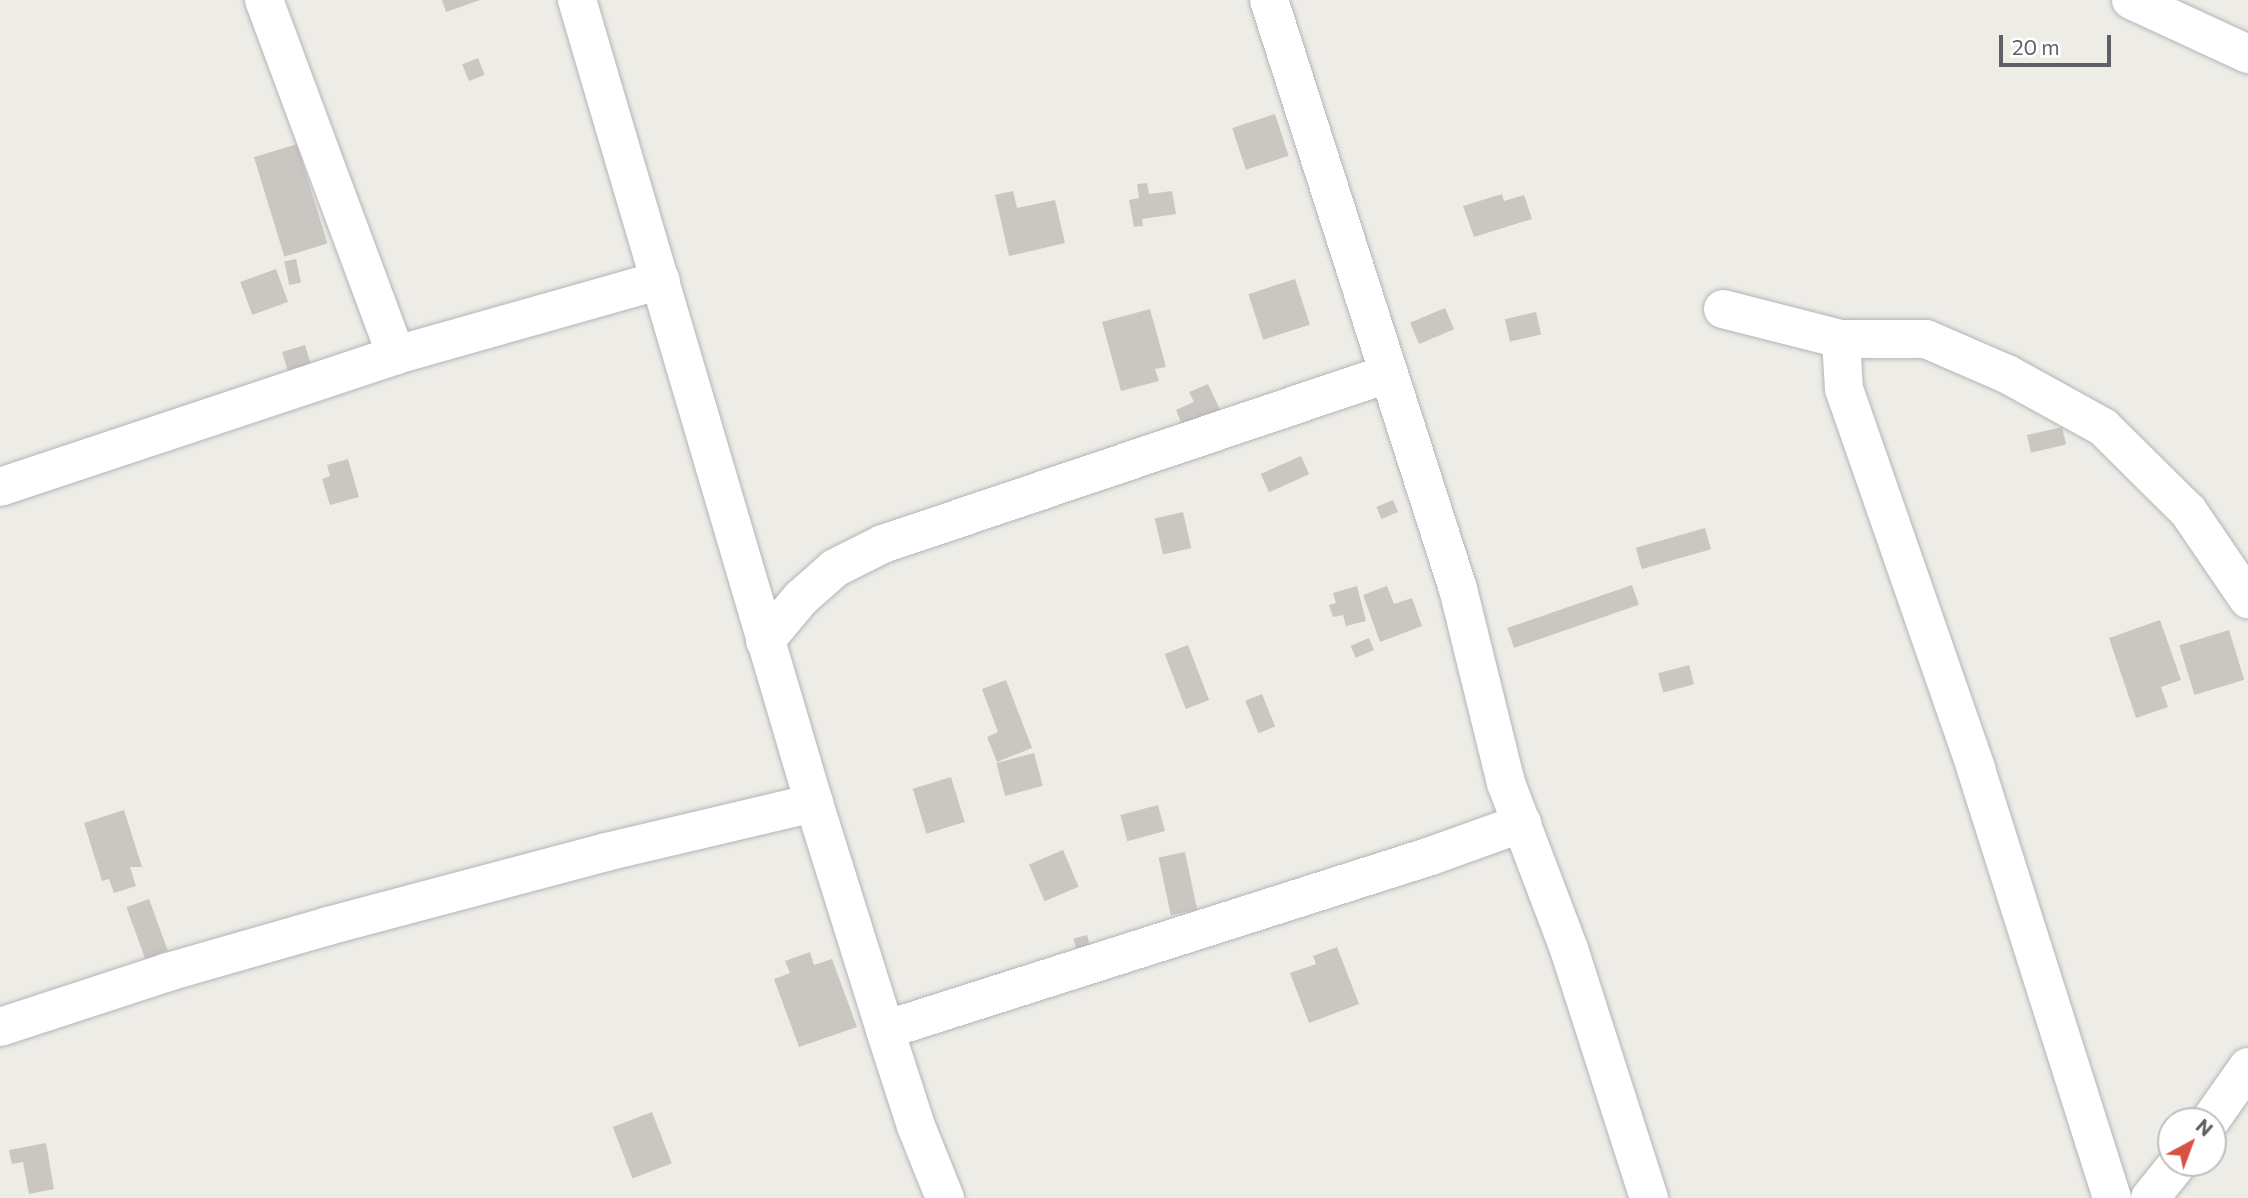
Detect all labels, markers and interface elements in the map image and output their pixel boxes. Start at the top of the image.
scale bar [2003,21,2115,65]
text: 20 m [2012,34,2060,59]
north arrow [2157,1107,2227,1177]
text: N [2192,1114,2218,1141]

